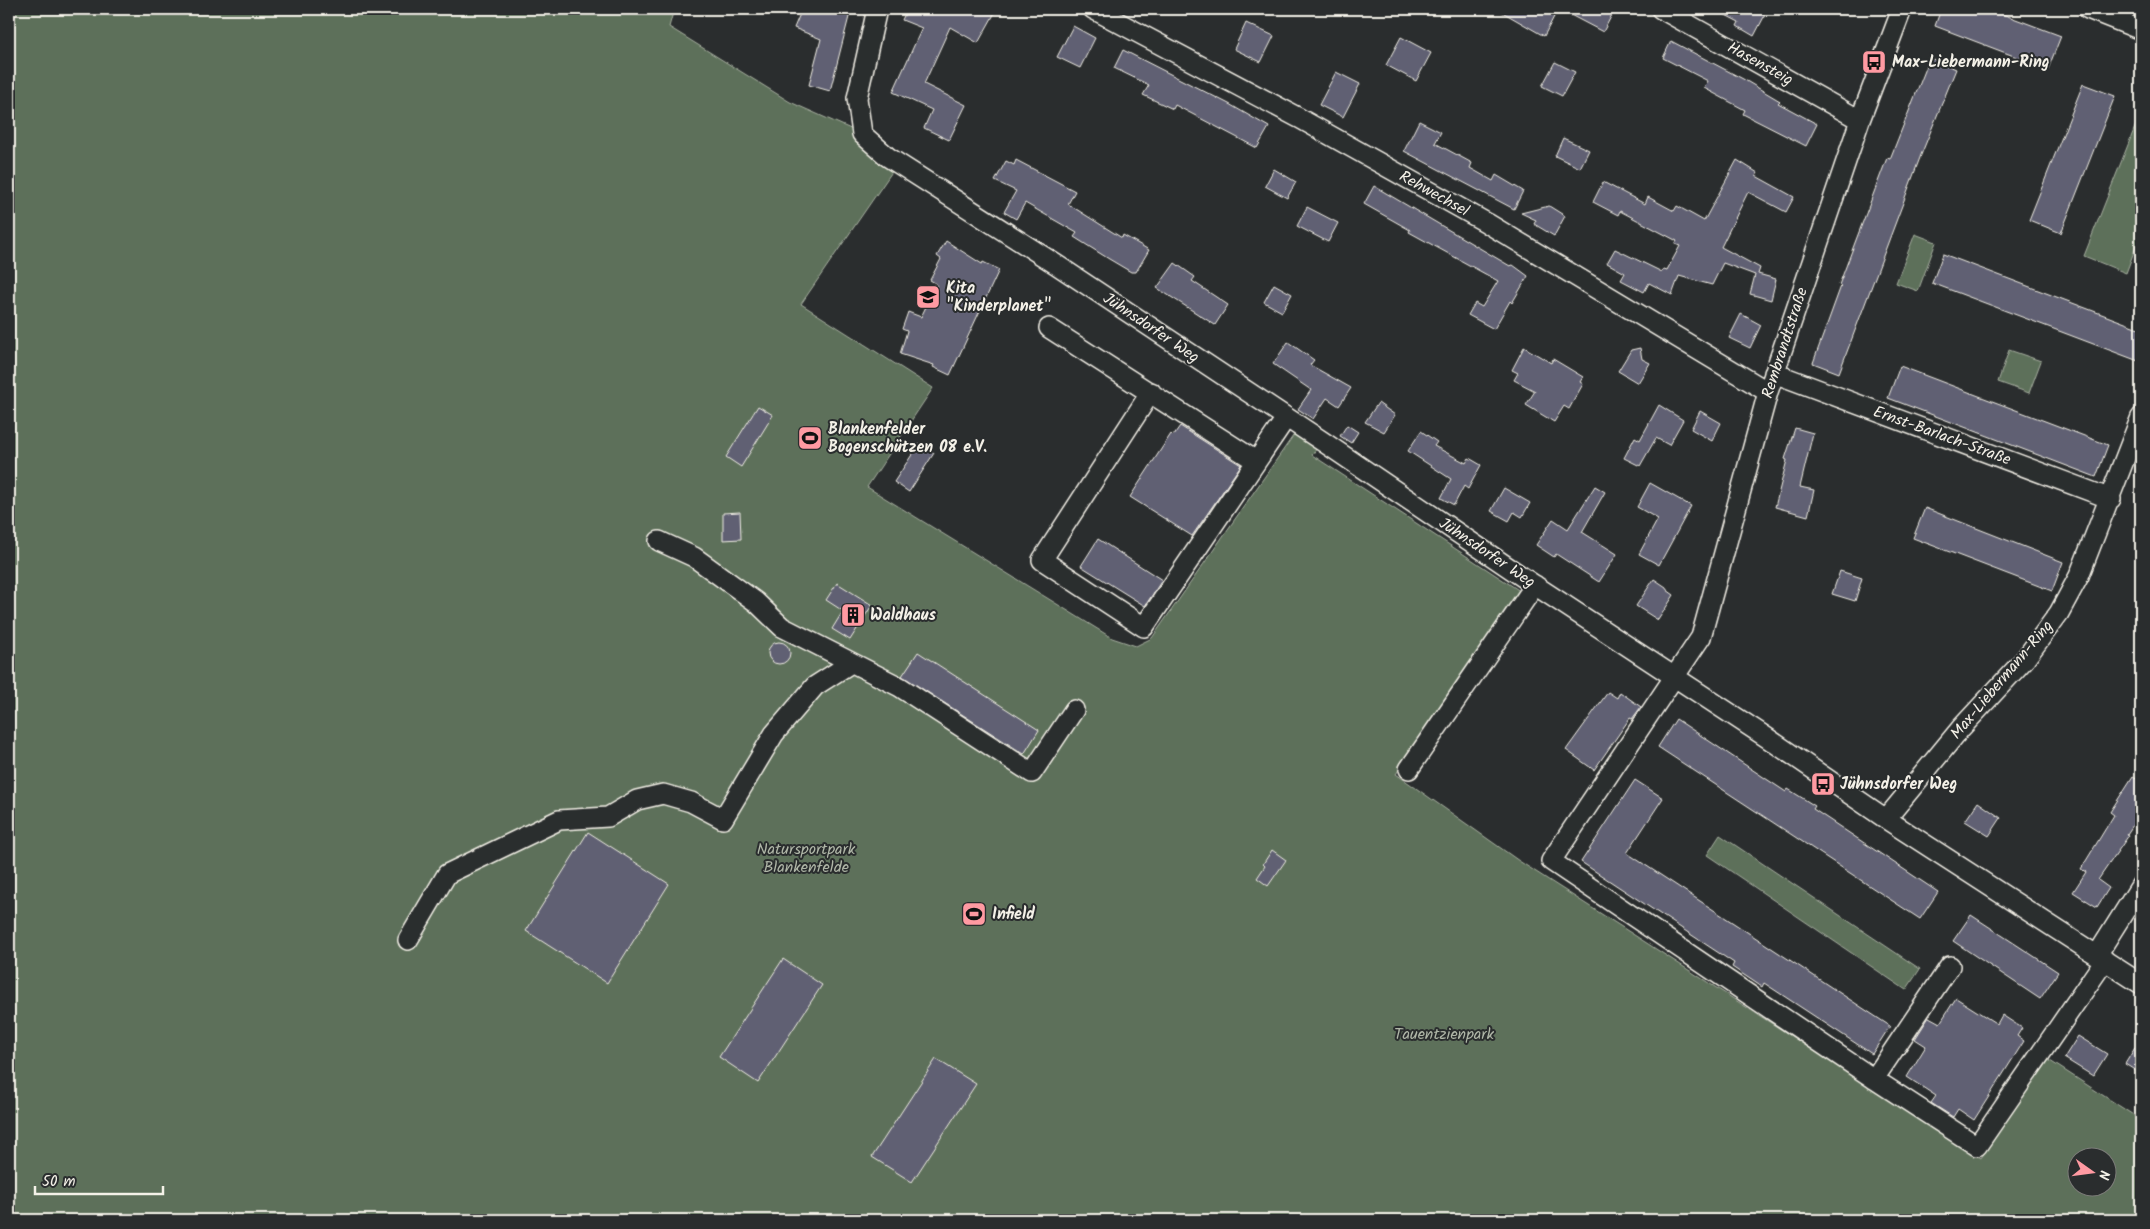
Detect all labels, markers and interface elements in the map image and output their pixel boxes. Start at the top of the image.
street label: Hasensteig [1722,36,1798,92]
bus stop icon: Max-Liebermann-Ring [1861,49,1887,75]
place label: Max-Liebermann-Ring [1892,50,2050,75]
street label: Rehwechsel [1394,164,1474,224]
place label: Kita "Kinderplanet" [946,276,1052,319]
school or university icon: Kita "Kinderplanet" [915,284,941,310]
street label: Rembrandtstraße [1755,284,1815,402]
street label: Jühnsdorfer Weg [1098,286,1204,370]
street label: Ernst-Barlach-Straße [1870,399,2014,473]
place label: Blankenfelder Bogenschützen 08 e.V. [828,417,987,460]
sports icon: Blankenfelder Bogenschützen 08 e.V. [797,425,823,451]
street label: Jühnsdorfer Weg [1434,511,1540,595]
building icon: Waldhaus [840,602,866,628]
place label: Waldhaus [870,603,937,628]
street label: Max-Liebermann-Ring [1945,615,2059,745]
bus stop icon: Jühnsdorfer Weg [1810,771,1836,797]
place label: Jühnsdorfer Weg [1840,772,1957,797]
park label: Natursportpark Blankenfelde [757,837,856,880]
sports icon: Infield [961,901,987,927]
place label: Infield [992,902,1035,927]
park label: Tauentzienpark [1394,1022,1495,1047]
north arrow [2068,1146,2118,1196]
scale bar [35,1164,162,1196]
text: N [2092,1168,2115,1182]
text: 50 m [42,1170,76,1194]

